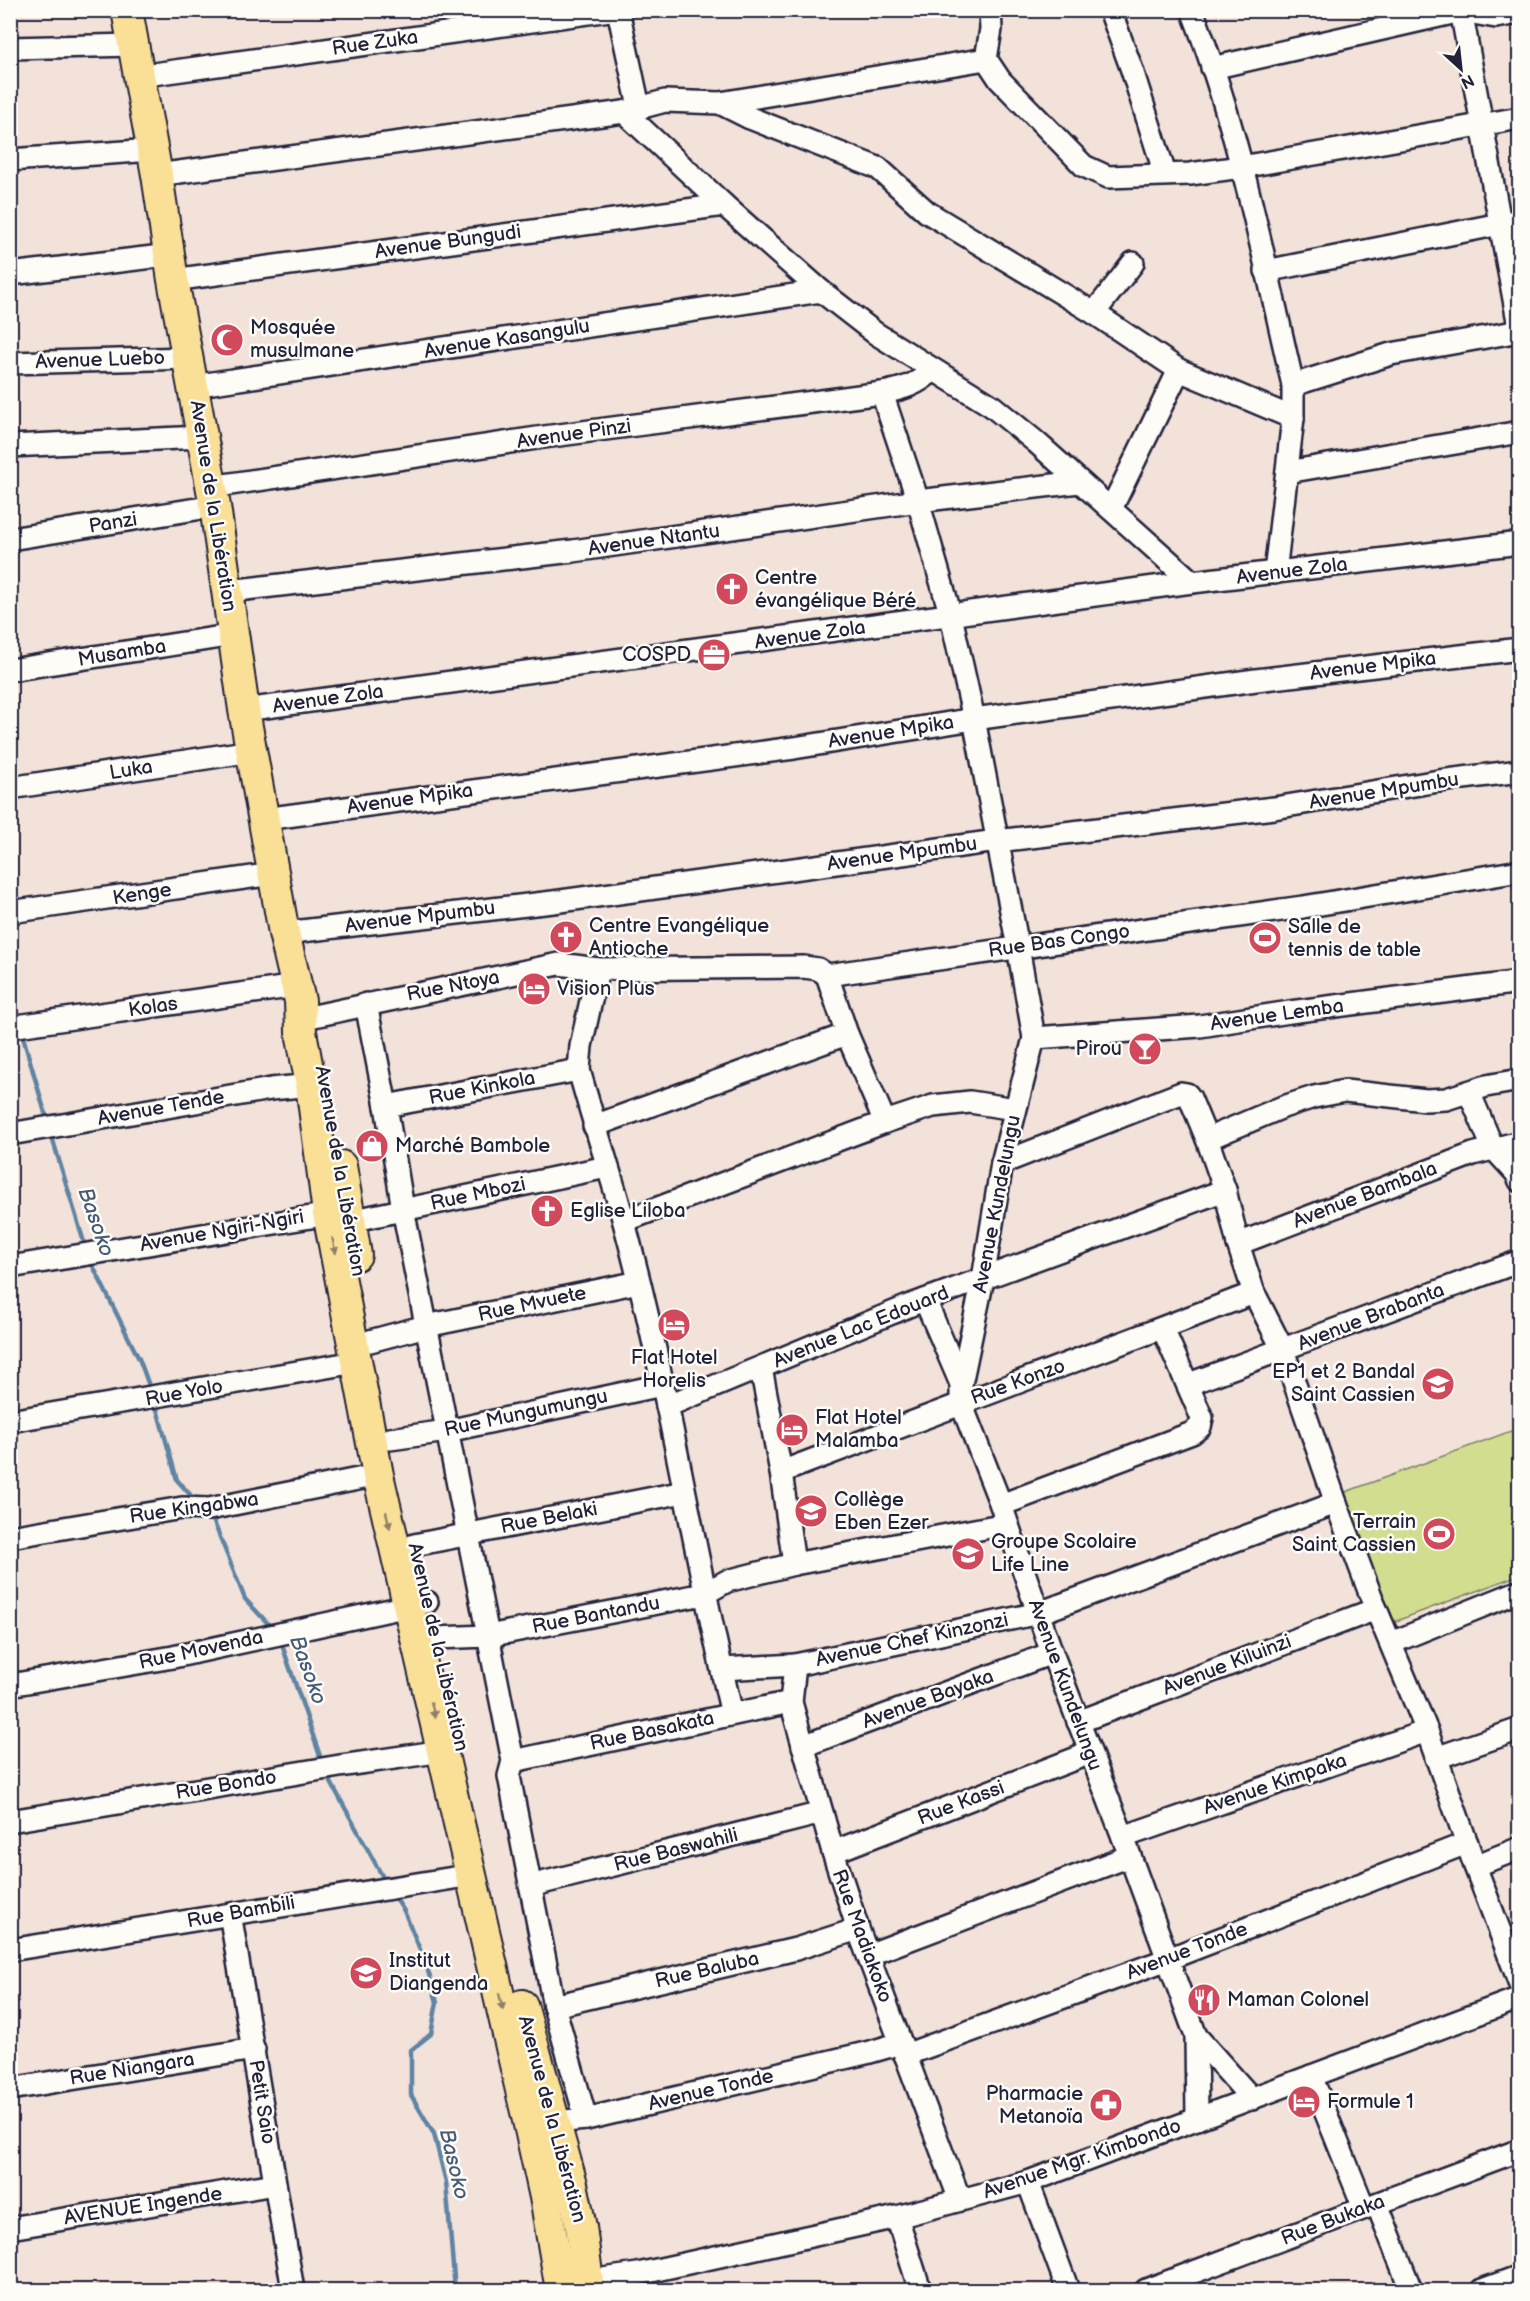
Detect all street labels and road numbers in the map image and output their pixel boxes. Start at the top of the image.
street label: Rue Zuka [331,25,419,61]
street label: Avenue Bungudi [373,220,523,264]
street label: Avenue Kasangulu [422,314,592,364]
street label: Avenue Luebo [35,346,165,374]
street label: Avenue de la Libération [184,399,242,613]
street label: Avenue Pinzi [515,414,633,454]
street label: Panzi [87,507,139,539]
street label: Avenue Ntantu [587,519,721,561]
street label: Avenue Zola [1235,552,1349,590]
street label: Avenue Zola [753,615,867,655]
street label: Musamba [76,634,168,672]
street label: Avenue Mpika [1309,646,1437,686]
street label: Avenue Zola [271,679,385,719]
street label: Avenue Mpika [826,710,956,754]
street label: Luka [108,755,154,785]
street label: Avenue Mpumbu [1307,767,1461,815]
street label: Avenue Mpika [346,778,474,820]
street label: Avenue Mpumbu [825,832,979,876]
street label: Kenge [111,877,173,910]
street label: Avenue Mpumbu [343,896,497,938]
street label: Rue Bas Congo [987,919,1131,963]
street label: Rue Ntoya [405,965,501,1007]
street label: Kolas [127,992,179,1022]
street label: Avenue Lemba [1209,994,1345,1036]
street label: Avenue de la Libération [310,1064,370,1278]
street label: Rue Kinkola [427,1066,537,1110]
street label: Avenue Tende [96,1085,226,1131]
street label: Avenue Kundelungu [968,1113,1026,1295]
street label: Avenue Bambala [1290,1156,1440,1234]
street label: Rue Mbozi [428,1172,528,1216]
street label: Avenue Ngiri-Ngiri [138,1205,306,1257]
street label: Avenue Brabanta [1294,1278,1448,1356]
street label: Rue Mvuete [476,1281,588,1327]
street label: Avenue Lac Edouard [770,1281,952,1373]
street label: Rue Konzo [968,1354,1068,1410]
street label: Rue Yolo [143,1374,225,1412]
street label: Rue Mungumungu [442,1384,610,1442]
street label: Rue Kingabwa [128,1487,260,1529]
street label: Rue Belaki [498,1497,600,1539]
street label: Avenue de la Libération [402,1540,474,1754]
street label: Rue Bantandu [530,1591,662,1639]
street label: Avenue Kundelungu [1023,1596,1107,1774]
street label: Avenue Chef Kinzonzi [813,1608,1011,1672]
street label: Rue Movenda [137,1625,265,1675]
street label: Avenue Kiluinzi [1159,1629,1295,1701]
street label: Avenue Bayaka [859,1664,997,1734]
street label: Rue Basakata [588,1706,716,1756]
street label: Avenue Kimpaka [1200,1748,1350,1820]
street label: Rue Bondo [174,1765,278,1805]
street label: Rue Kassi [914,1775,1008,1831]
street label: Rue Baswahili [612,1823,740,1877]
street label: Rue Madiakoko [827,1866,897,2006]
street label: Rue Bambili [185,1891,297,1933]
street label: Avenue Tonde [1123,1917,1251,1985]
street label: Rue Baluba [653,1946,761,1994]
street label: Avenue de la Libération [513,2013,591,2225]
street label: Rue Niangara [68,2047,196,2091]
street label: Petit Saio [243,2058,281,2146]
street label: Avenue Tonde [646,2064,776,2116]
street label: Avenue Mgr. Kimbondo [980,2114,1184,2204]
street label: AVENUE Ingende [62,2182,224,2230]
street label: Rue Bukaka [1278,2189,1388,2251]

